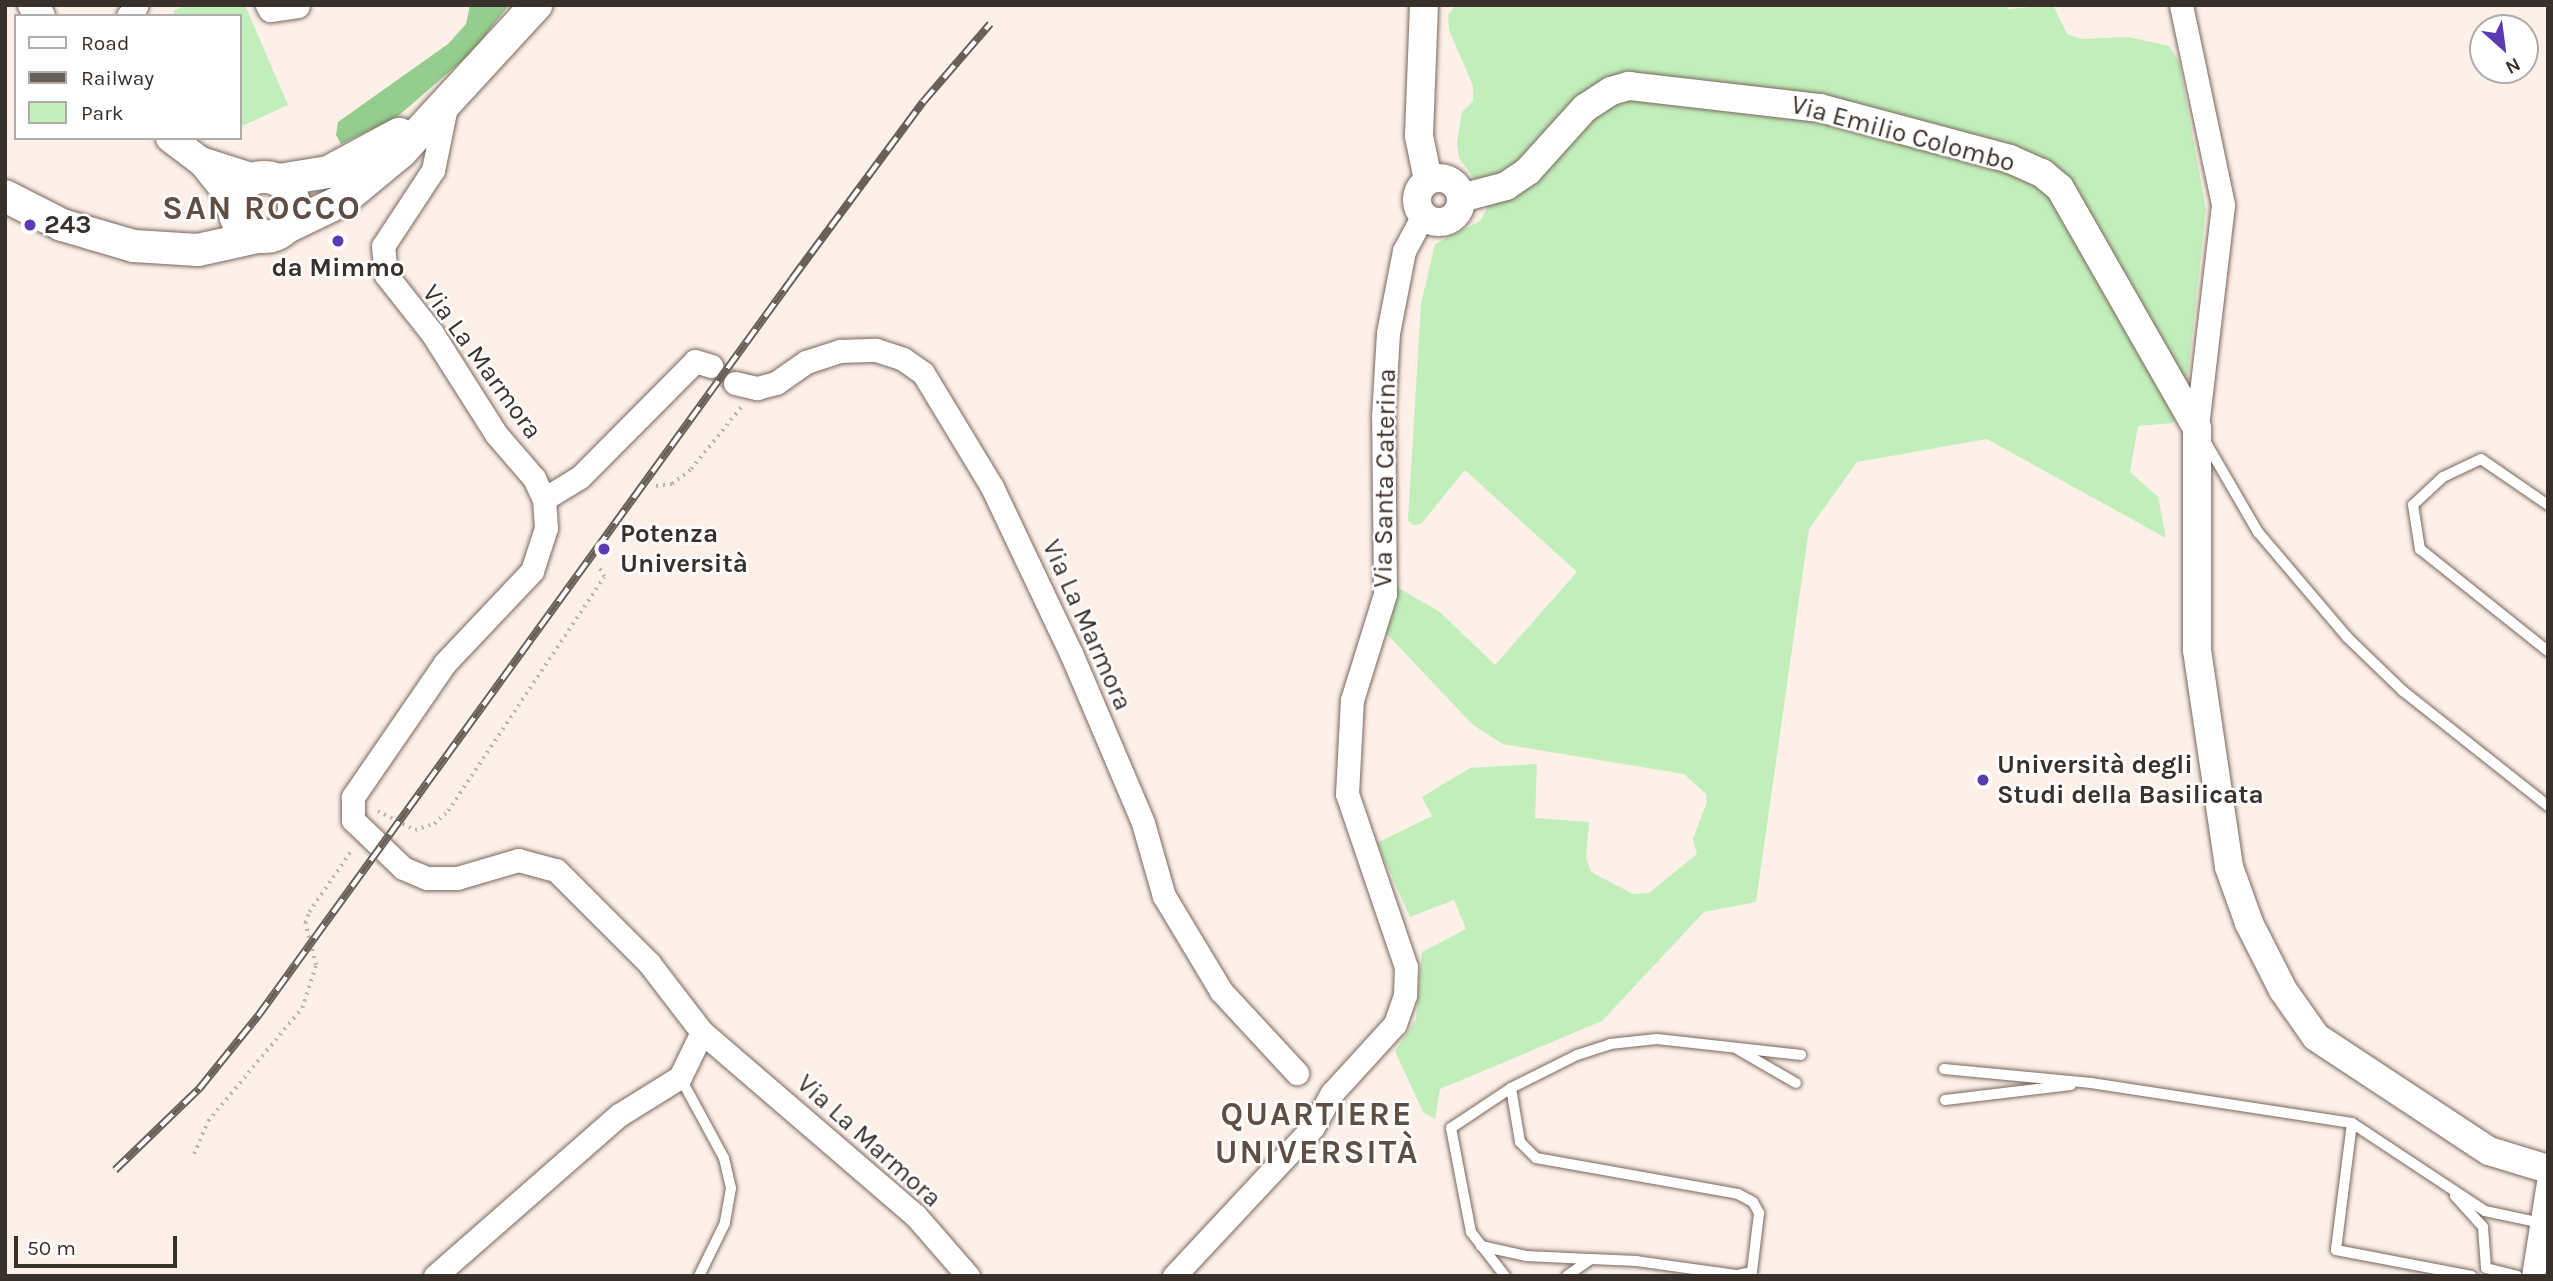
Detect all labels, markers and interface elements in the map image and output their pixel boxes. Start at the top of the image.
legend [14,14,242,140]
north arrow [2469,14,2539,84]
text: Road [81,31,129,55]
text: N [2502,53,2524,79]
text: Railway [81,66,154,90]
street label: Via Emilio Colombo [1788,89,2018,179]
text: Park [81,101,124,125]
district label: SAN ROCCO [163,189,361,229]
place label: 243 [44,209,91,241]
marker: 243 [22,217,38,233]
marker: da Mimmo [330,233,346,249]
place label: da Mimmo [271,252,405,284]
street label: Via La Marmora [415,279,549,445]
street label: Via Santa Caterina [1367,368,1403,588]
place label: Potenza Università [620,518,748,580]
street label: Via La Marmora [1035,535,1139,715]
marker: Potenza Università [594,539,614,559]
place label: Università degli Studi della Basilicata [1997,749,2264,810]
marker: Università degli Studi della Basilicata [1975,772,1991,788]
street label: Via La Marmora [790,1068,948,1214]
district label: QUARTIERE UNIVERSITÀ [1216,1095,1418,1173]
scale bar [18,1222,180,1266]
text: 50 m [27,1236,76,1260]

